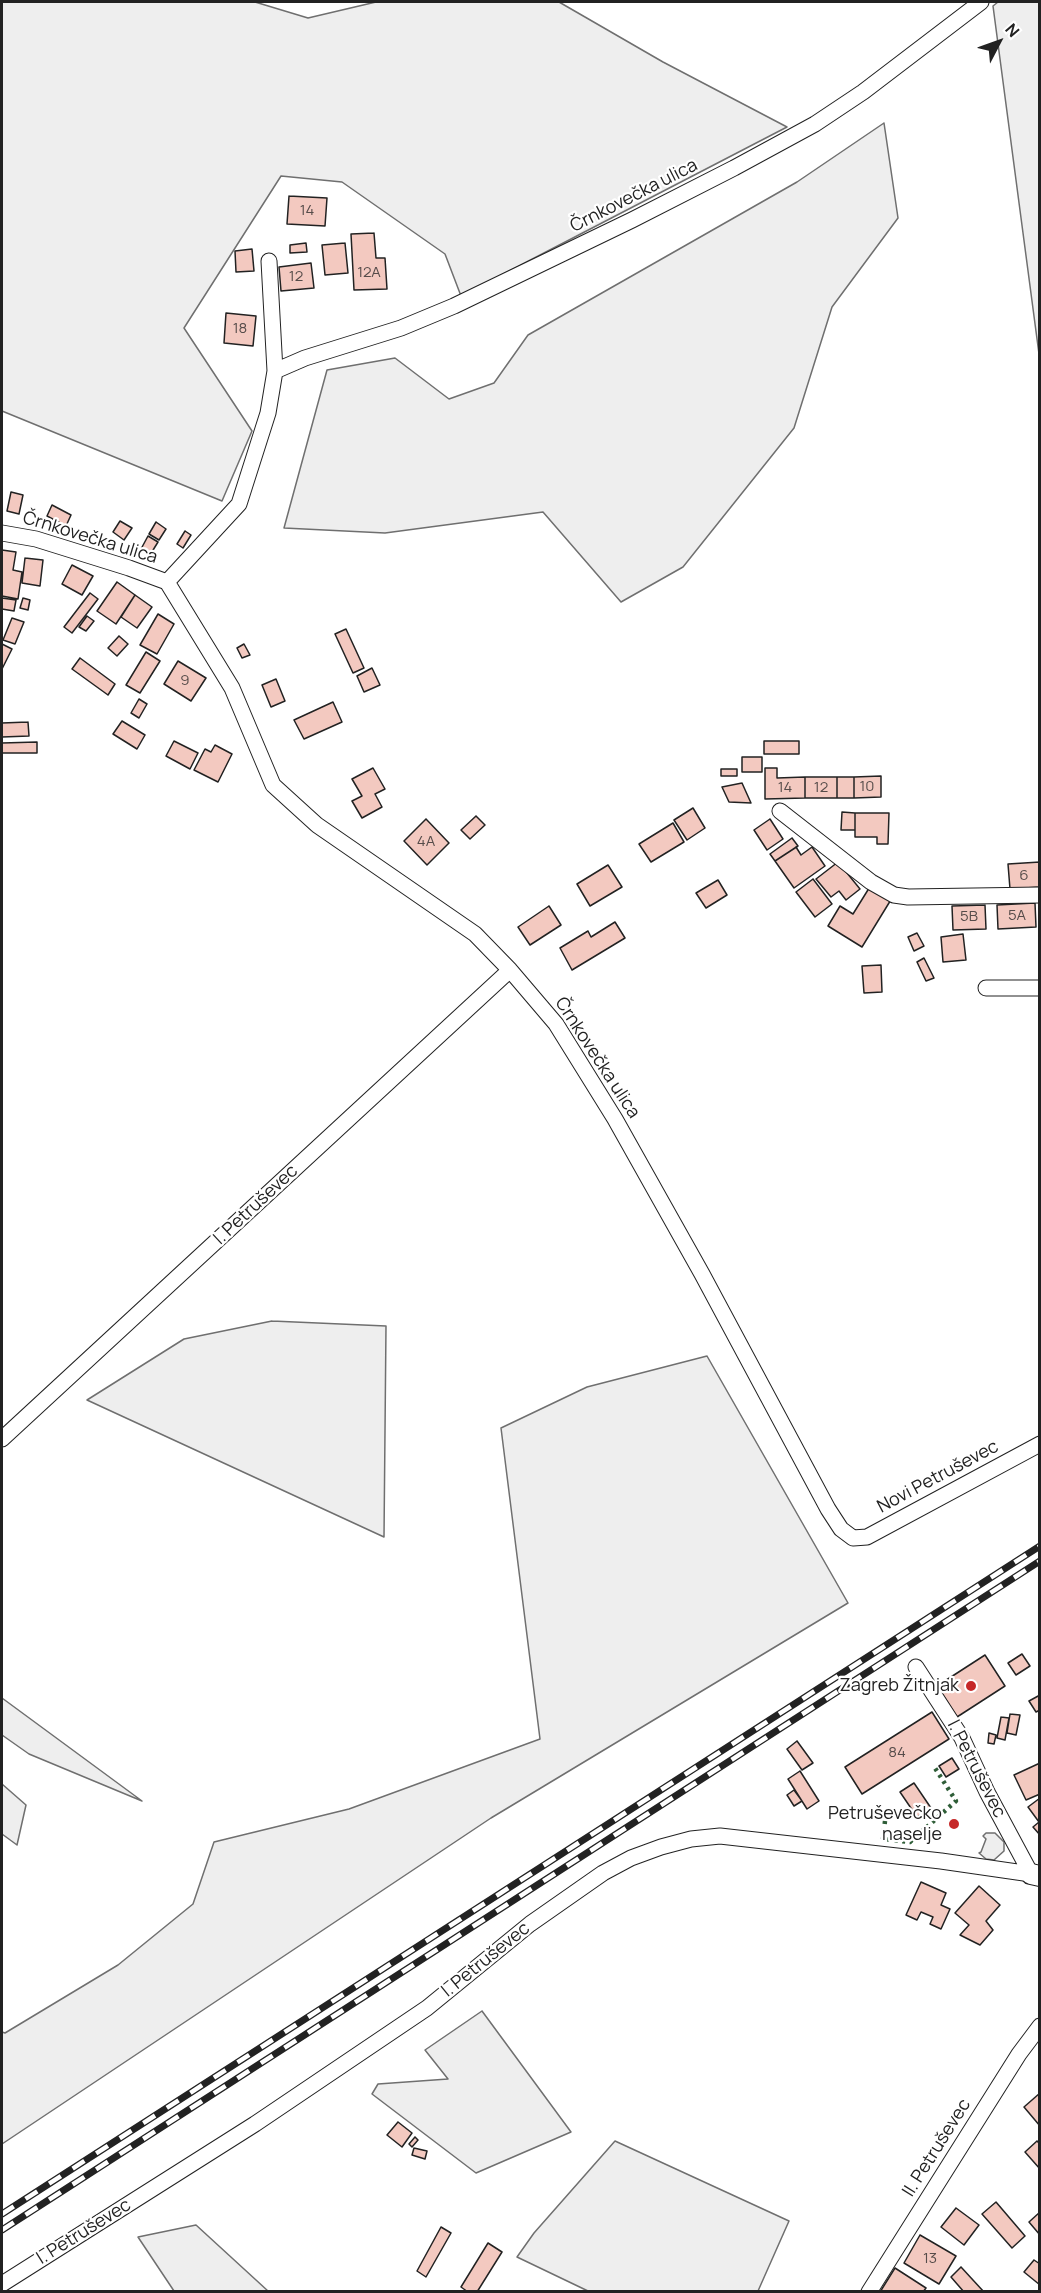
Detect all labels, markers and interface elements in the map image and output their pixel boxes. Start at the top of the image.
north arrow [969,12,1029,72]
text: N [1001,19,1025,42]
street label: Črnkovečka ulica [567,155,701,237]
house number: 14 [300,202,314,220]
house number: 12A [357,264,381,282]
house number: 12 [289,268,303,286]
house number: 18 [233,320,247,338]
street label: Črnkovečka ulica [20,507,160,569]
house number: 9 [180,672,190,690]
house number: 10 [860,778,874,796]
house number: 14 [778,779,792,797]
house number: 12 [814,779,828,797]
house number: 4A [417,833,435,851]
house number: 6 [1019,867,1029,885]
house number: 5A [1008,907,1026,925]
house number: 5B [960,908,978,926]
street label: Črnkovečka ulica [550,993,644,1123]
street label: I. Petruševec [210,1161,302,1249]
street label: Novi Petruševec [874,1436,1002,1518]
place label: Zagreb Žitnjak [840,1675,959,1697]
marker: Zagreb Žitnjak [964,1679,978,1693]
street label: I. Petruševec [942,1716,1010,1822]
house number: 84 [888,1744,906,1762]
place label: Petruševečko naselje [828,1803,942,1846]
marker: Petruševečko naselje [947,1817,961,1831]
street label: I. Petruševec [438,1918,534,2002]
street label: II. Petruševec [898,2095,976,2201]
street label: I. Petruševec [33,2194,135,2270]
house number: 13 [923,2250,937,2268]

